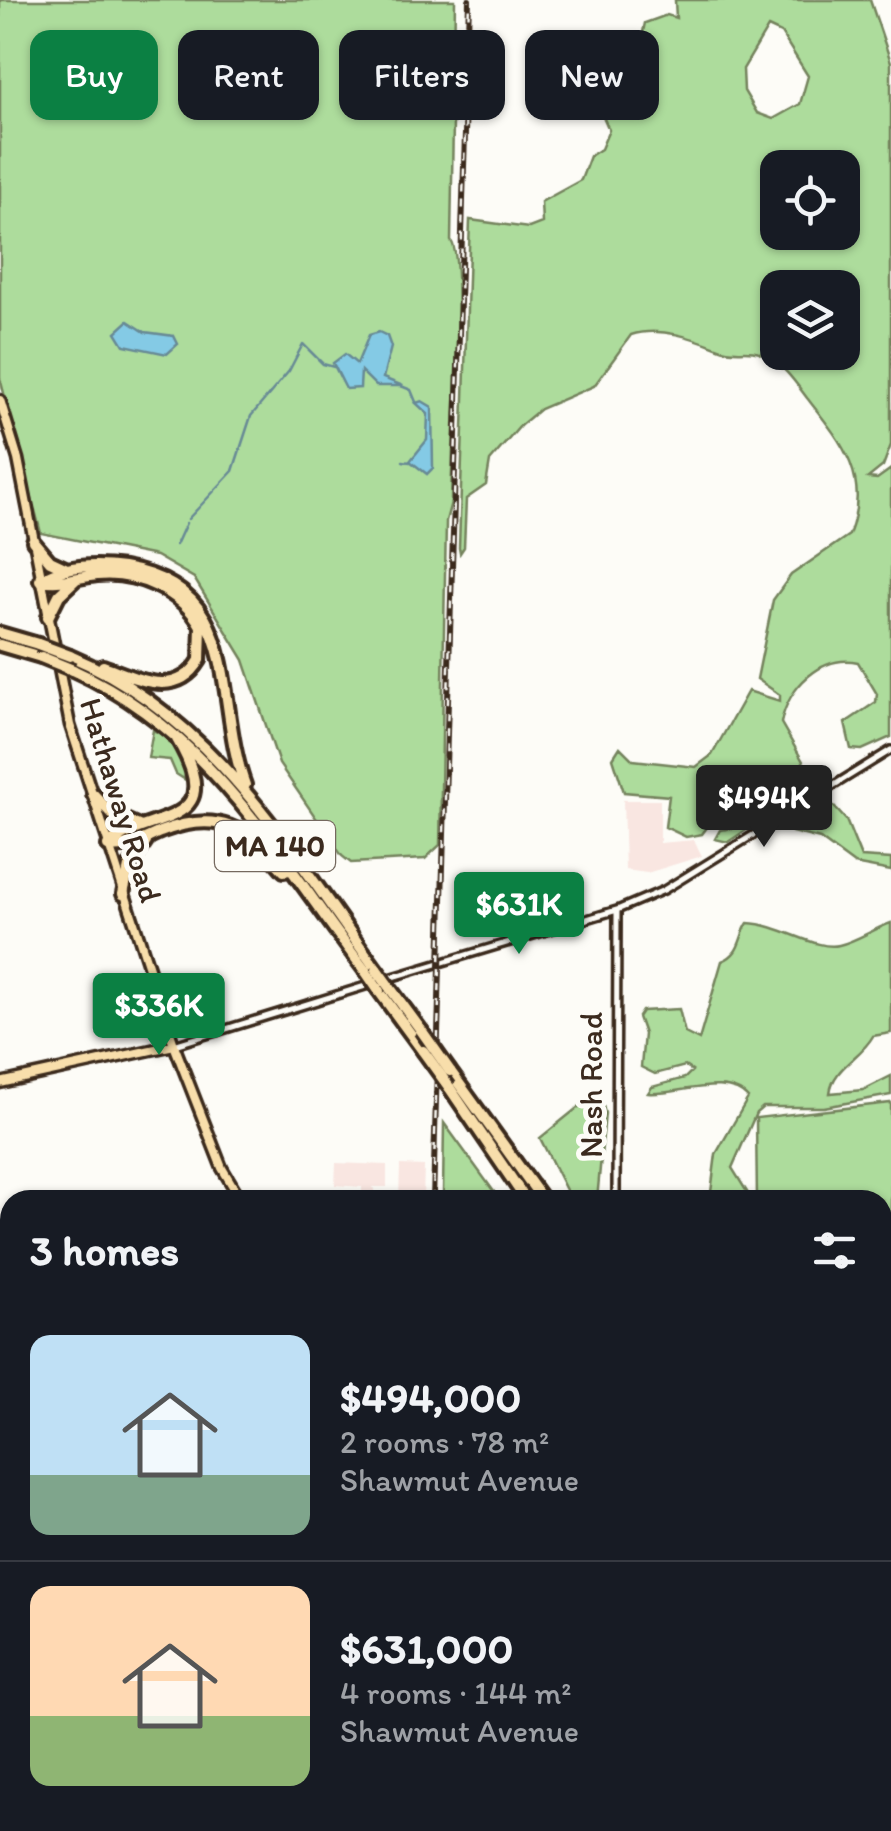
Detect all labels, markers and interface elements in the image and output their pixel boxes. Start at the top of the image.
chip: Buy [30,30,158,120]
chip: Rent [178,30,319,120]
chip: Filters [339,30,505,120]
chip: New [525,30,659,120]
map controls [760,150,860,370]
button: locate [760,150,860,250]
button: layers [760,270,860,370]
street label: Hathaway Road [72,693,170,907]
pin: $494K [694,765,834,850]
text: $494K [718,778,810,816]
road number: MA 140 [215,821,335,871]
pin: $631K [449,872,589,957]
text: $631K [476,885,562,923]
pin: $336K [89,973,229,1058]
text: $336K [115,986,203,1024]
street label: Nash Road [572,1012,610,1158]
icon: filters [807,1223,862,1278]
text: 3 homes [30,1225,179,1276]
text: $494,000 [340,1372,521,1423]
icon: home [110,1375,230,1495]
text: 2 rooms · 78 m² [340,1423,549,1461]
text: Shawmut Avenue [340,1461,579,1499]
text: $631,000 [340,1623,513,1674]
icon: home [110,1626,230,1746]
text: 4 rooms · 144 m² [340,1674,571,1712]
text: Shawmut Avenue [340,1712,579,1750]

